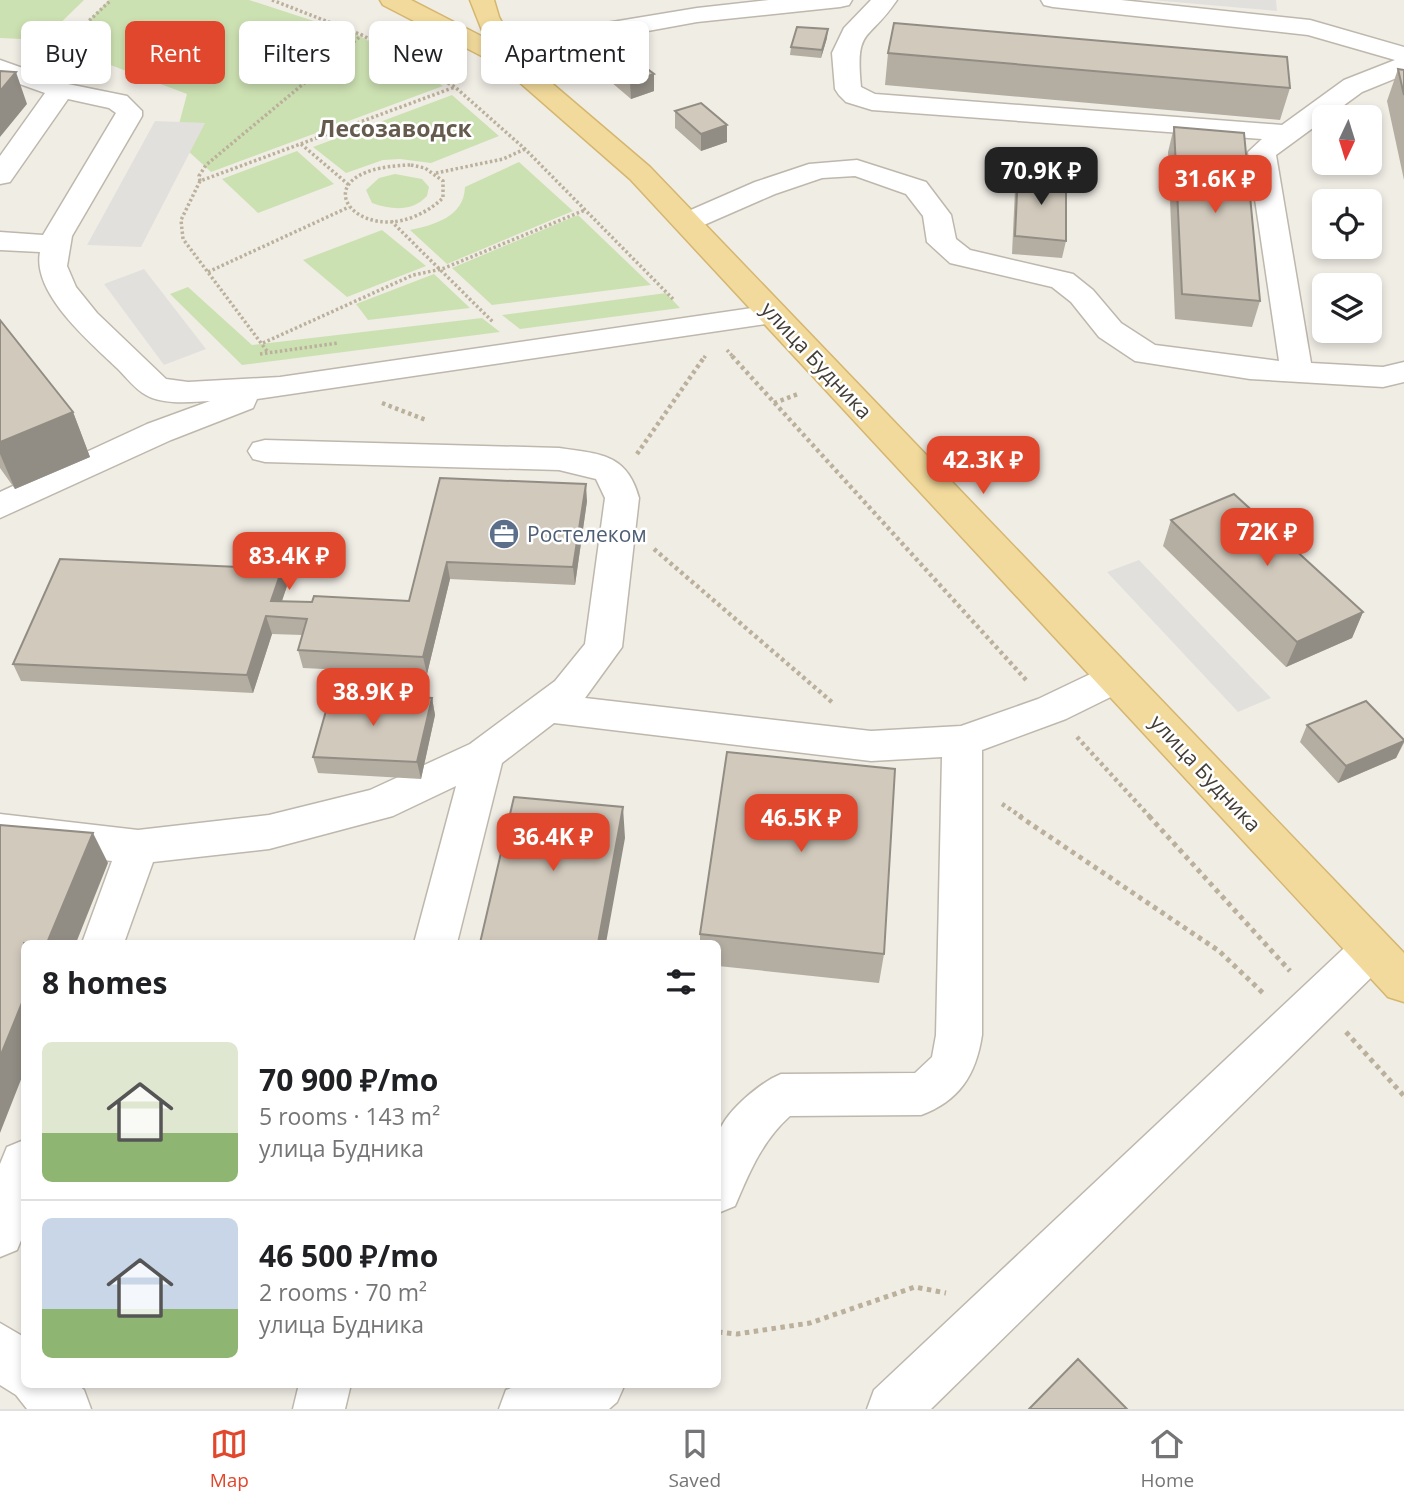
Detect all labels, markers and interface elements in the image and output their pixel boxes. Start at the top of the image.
chip: Buy [21,21,111,84]
chip: Rent [125,21,225,84]
chip: Filters [239,21,355,84]
chip: New [369,21,467,84]
chip: Apartment [481,21,649,84]
north arrow [1312,105,1382,175]
map controls [1312,105,1382,343]
district label: Лесозаводск [318,112,473,144]
pin: 70.9K ₽ [976,148,1106,207]
text: 70.9K ₽ [1001,154,1081,186]
pin: 31.6K ₽ [1150,156,1280,215]
text: 31.6K ₽ [1175,162,1255,194]
button: locate [1312,189,1382,259]
button: layers [1312,273,1382,343]
street label: улица Будника [755,295,879,425]
pin: 42.3K ₽ [918,436,1048,496]
text: 42.3K ₽ [943,443,1023,475]
pin: 72K ₽ [1218,508,1316,568]
text: 72K ₽ [1237,515,1297,547]
office icon: Ростелеком [487,517,521,551]
place label: Ростелеком [527,520,647,548]
pin: 83.4K ₽ [224,532,354,592]
text: 83.4K ₽ [249,539,329,571]
pin: 38.9K ₽ [308,668,438,728]
text: 38.9K ₽ [333,675,413,707]
street label: улица Будника [1144,708,1268,838]
pin: 46.5K ₽ [736,794,866,854]
text: 46.5K ₽ [761,801,841,833]
pin: 36.4K ₽ [488,814,618,873]
text: 36.4K ₽ [513,820,593,852]
text: 8 homes [42,962,167,1003]
icon: filters [662,963,700,1001]
text: 70 900 ₽/mo [259,1059,438,1100]
icon: home [98,1070,182,1154]
text: 5 rooms · 143 m² [259,1100,440,1132]
text: улица Будника [259,1132,424,1164]
text: 46 500 ₽/mo [259,1235,438,1276]
icon: home [98,1246,182,1330]
text: 2 rooms · 70 m² [259,1276,427,1308]
text: улица Будника [259,1308,424,1340]
tab: Map [210,1425,249,1493]
tab: Saved [668,1425,721,1493]
tab: Home [1141,1425,1194,1493]

